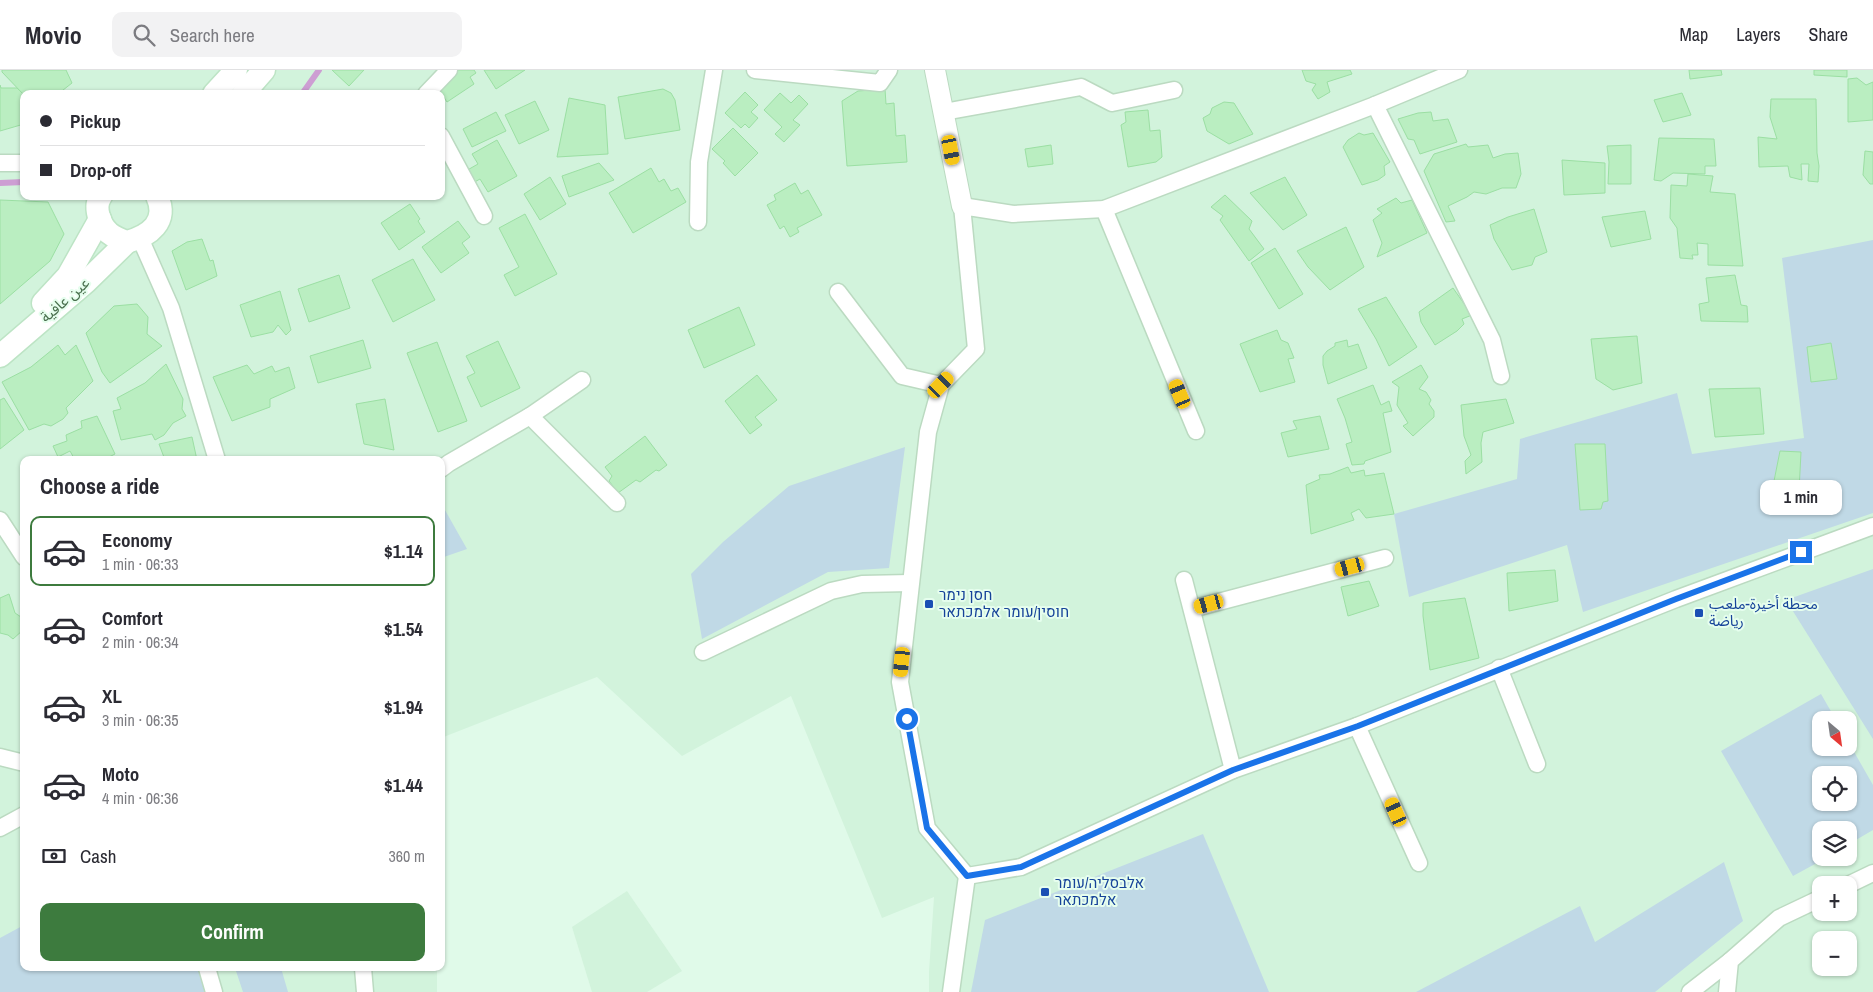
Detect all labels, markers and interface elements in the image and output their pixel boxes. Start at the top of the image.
search box [112,12,462,57]
text: Movio [25,19,82,51]
icon: search [130,21,158,49]
text: Search here [170,22,255,48]
text: Map [1680,22,1708,47]
text: Layers [1736,22,1781,47]
text: Share [1809,22,1848,47]
text: Pickup [70,108,121,134]
car [940,134,961,166]
text: Drop-off [70,157,131,183]
street label: عين عافية [36,272,94,327]
car [925,369,956,401]
car [1167,377,1192,411]
text: Choose a ride [40,471,159,501]
callout: 1 min [1760,480,1842,514]
text: 1 min [1784,486,1818,508]
text: Economy [102,527,172,553]
icon: car [42,529,87,574]
text: $1.14 [384,538,423,564]
route end [1790,541,1812,563]
text: 1 min · 06:33 [102,553,179,575]
car [1333,556,1366,578]
place label: חסן נימר חוסין/עומר אלמכתאר [939,584,1069,622]
car [1192,593,1225,615]
place label: محطة أخيرة-ملعب رياضة [1709,593,1818,631]
marker: חסן נימר חוסין/עומר אלמכתאר [923,598,935,610]
text: Comfort [102,605,163,631]
icon: car [42,607,87,652]
marker: محطة أخيرة-ملعب رياضة [1693,607,1705,619]
text: $1.54 [384,616,423,642]
text: 2 min · 06:34 [102,631,179,653]
car [892,646,911,678]
text: XL [102,683,122,709]
icon: car [42,685,87,730]
text: $1.94 [384,694,423,720]
route start [896,708,918,730]
text: 3 min · 06:35 [102,709,179,731]
north arrow [1812,711,1858,756]
map controls [1812,711,1857,976]
text: Moto [102,761,139,787]
icon: car [42,763,87,808]
button: locate [1812,766,1857,811]
text: $1.44 [384,772,423,798]
text: 4 min · 06:36 [102,787,179,809]
car [1383,795,1408,829]
button: layers [1812,821,1857,866]
icon: cash [40,842,68,870]
text: Cash [80,843,116,869]
text: 360 m [389,845,425,867]
place label: אלבסליה/עומר אלמכתאר [1055,872,1144,910]
button: + [1812,876,1857,921]
marker: אלבסליה/עומר אלמכתאר [1039,886,1051,898]
button: Confirm [40,903,425,961]
button: − [1812,931,1857,976]

